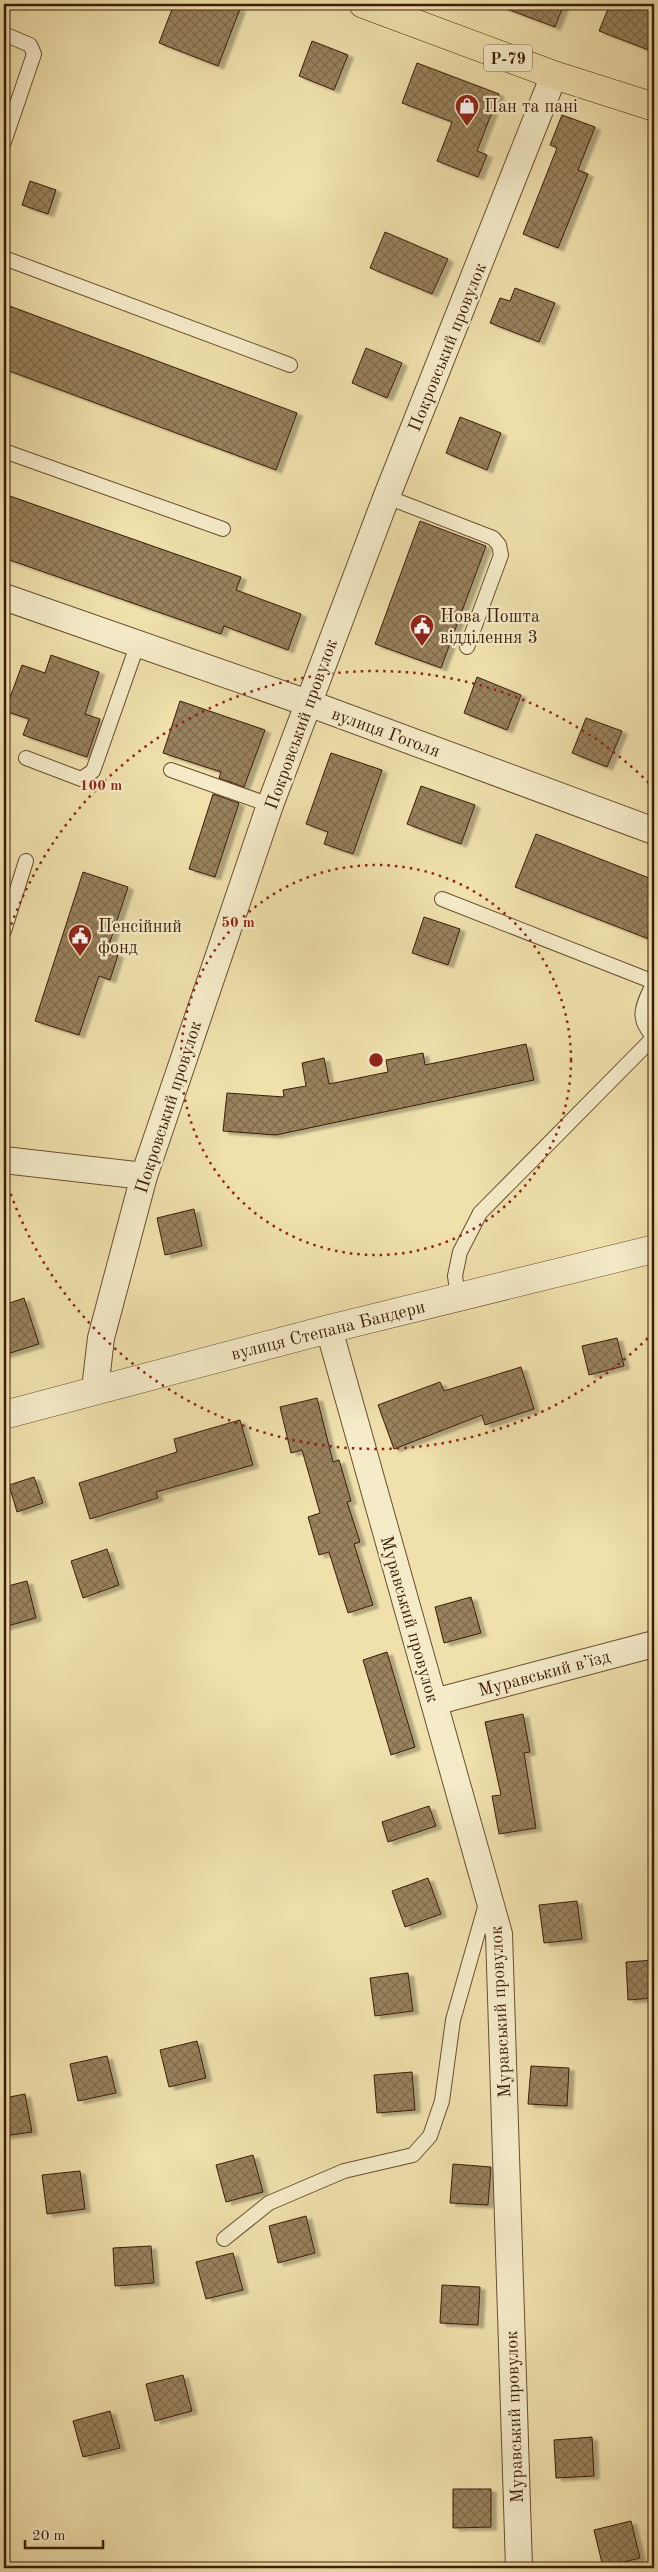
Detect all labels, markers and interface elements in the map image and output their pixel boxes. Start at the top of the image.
road number: Р-79 [484,44,532,72]
shop icon: Пан та панi [454,93,480,127]
place label: Пан та панi [484,98,578,116]
street label: Покровський провулок [406,261,490,434]
place label: Нова Пошта відділення 3 [440,608,540,647]
public building icon: Нова Пошта відділення 3 [409,613,435,647]
street label: Покровський провулок [263,637,341,812]
street label: вулиця Гоголя [329,705,442,761]
text: 100 m [80,779,122,794]
text: 50 m [221,916,255,931]
place label: Пенсійний фонд [98,918,182,958]
public building icon: Пенсійний фонд [67,923,93,957]
street label: Покровський провулок [133,1019,205,1196]
centre of rings [367,1051,385,1069]
street label: вулиця Степана Бандери [229,1298,427,1364]
street label: Муравський провулок [377,1534,441,1705]
street label: Муравський в’їзд [476,1648,612,1700]
street label: Муравський провулок [487,1925,515,2099]
street label: Муравський провулок [503,2330,527,2504]
scale bar [25,2517,102,2549]
text: 20 m [32,2529,66,2544]

